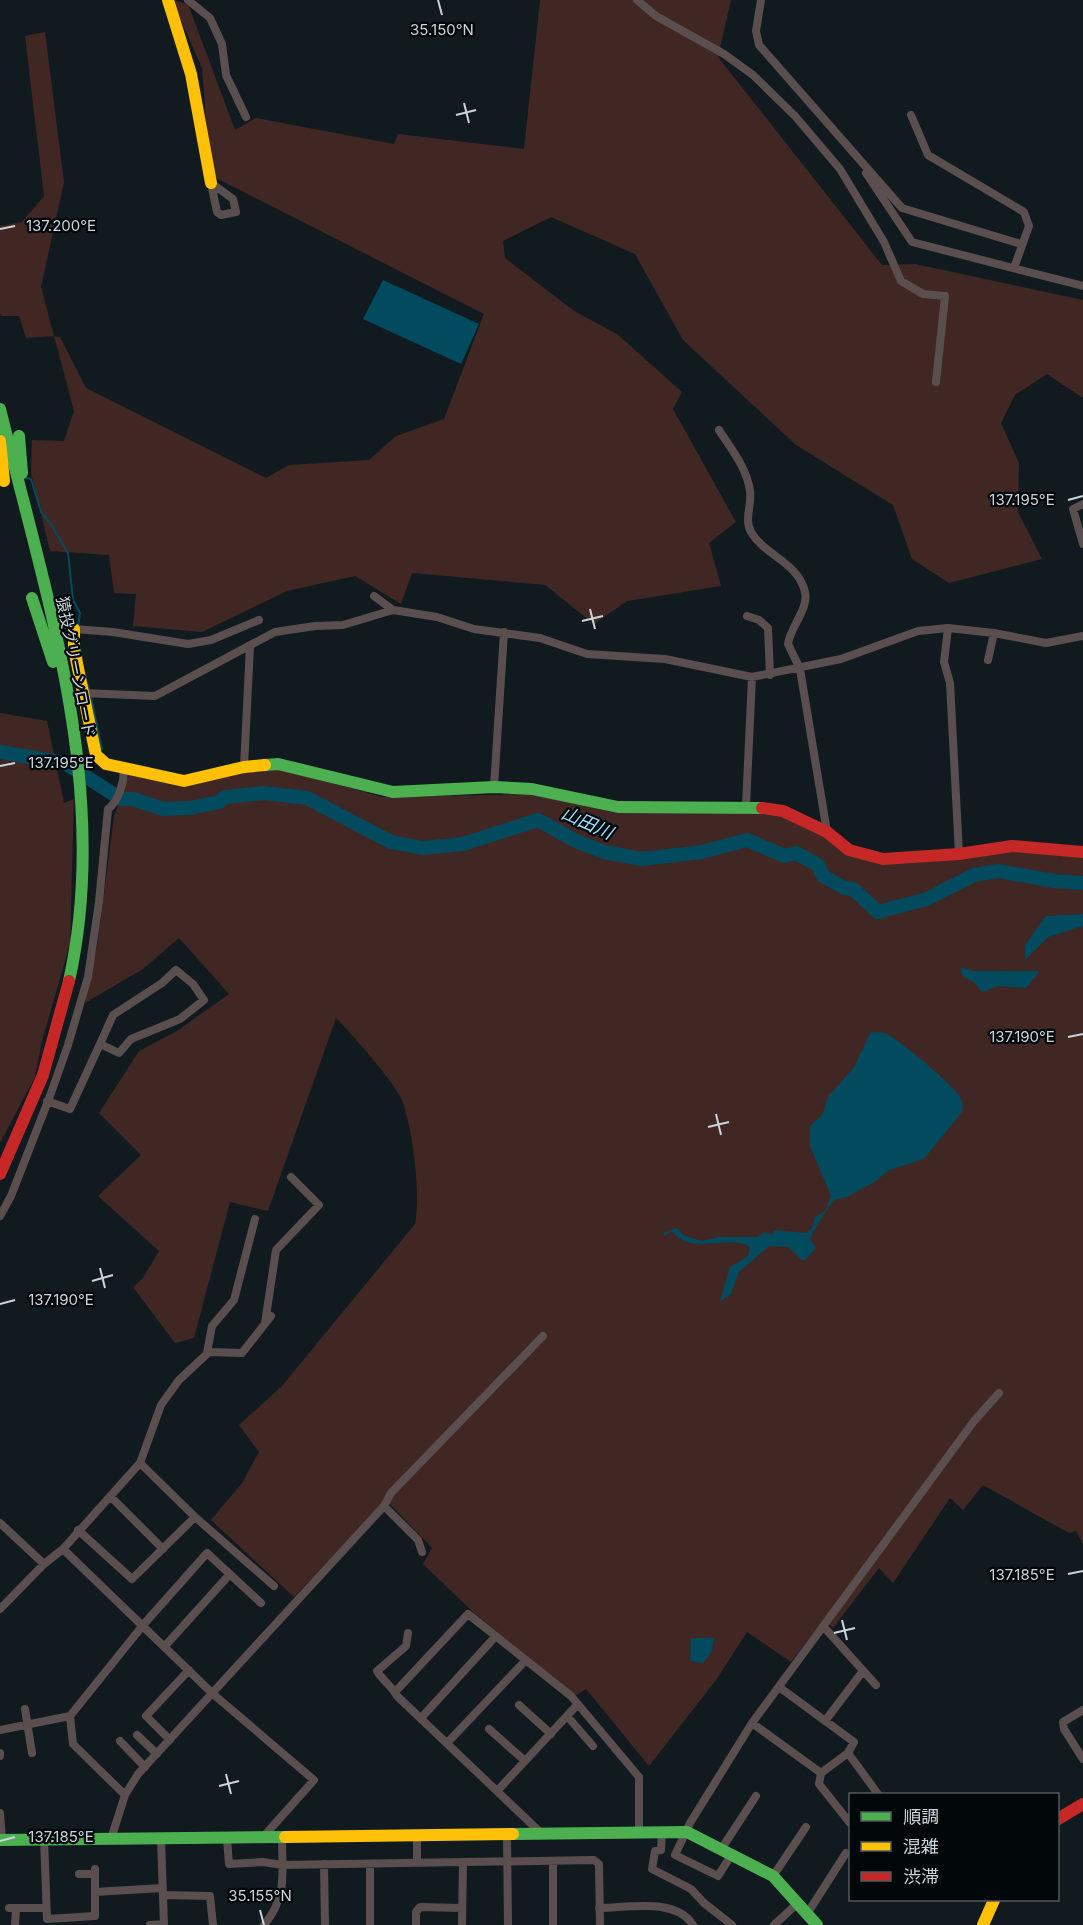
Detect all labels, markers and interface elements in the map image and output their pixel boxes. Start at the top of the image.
text: 35.150°N [410,20,474,39]
text: 137.200°E [26,216,96,235]
text: 137.195°E [989,490,1055,509]
street label: 猿投グリーンロード [53,595,99,739]
text: 137.195°E [28,753,94,772]
water label: 山田川 [558,802,618,844]
text: 137.190°E [989,1027,1055,1046]
text: 137.190°E [28,1290,94,1309]
text: 137.185°E [989,1565,1055,1584]
legend [849,1793,1059,1901]
text: 順調 [903,1806,939,1827]
text: 137.185°E [28,1827,94,1846]
text: 混雑 [903,1836,939,1857]
text: 渋滞 [903,1866,939,1887]
text: 35.155°N [228,1886,292,1905]

